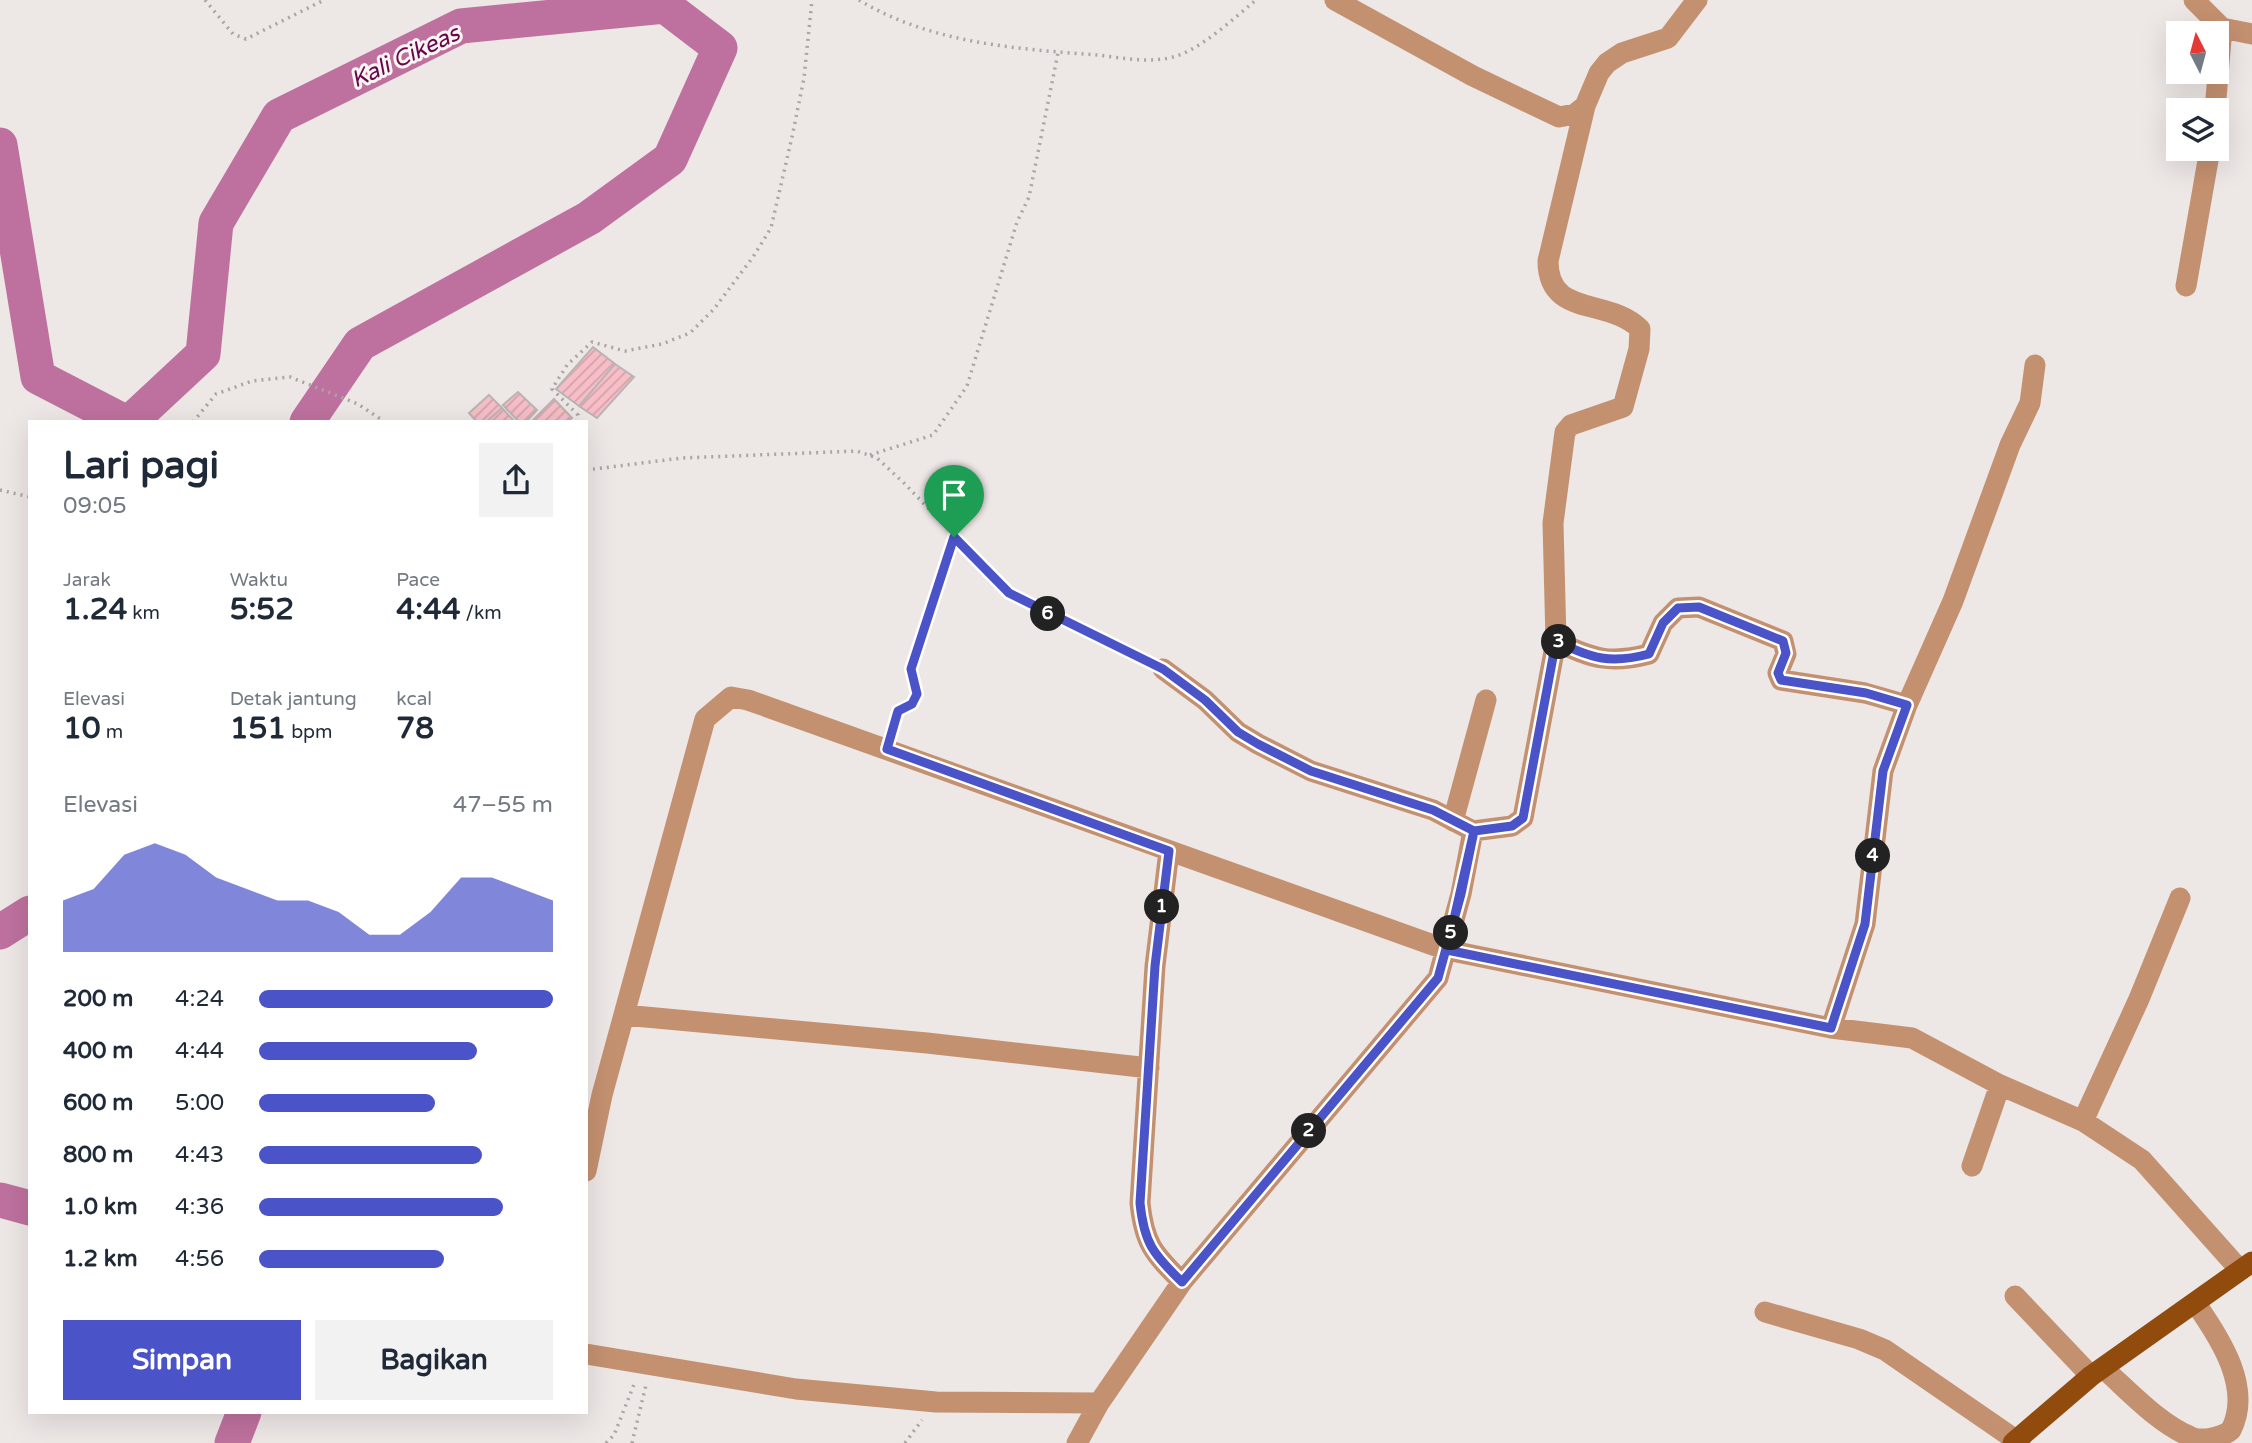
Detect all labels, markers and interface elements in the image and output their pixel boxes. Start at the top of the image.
water label: Kali Cikeas [347,19,466,94]
north arrow [2166,21,2230,84]
map controls [2166,21,2229,161]
button: layers [2166,98,2229,161]
text: Lari pagi [63,443,219,489]
button: share [479,443,553,517]
pin [924,465,984,537]
icon: arrive [935,476,973,514]
text: 09:05 [63,492,127,520]
text: Jarak [63,569,111,591]
text: Waktu [230,569,288,591]
text: Pace [396,569,440,591]
text: 1.24 [63,591,127,628]
text: 5:52 [230,591,294,628]
text: 4:44 [396,591,461,628]
pin: 6 [1030,596,1066,632]
text: km [127,602,160,624]
text: /km [461,602,502,624]
text: 6 [1042,602,1053,624]
pin: 3 [1542,624,1576,660]
text: 3 [1553,630,1564,652]
text: Elevasi [63,688,125,710]
text: Detak jantung [230,688,357,710]
text: kcal [396,688,432,710]
text: 10 [63,710,101,747]
text: 151 [230,710,286,747]
text: 78 [396,710,434,747]
text: m [101,721,123,743]
text: bpm [286,721,333,743]
text: Elevasi [63,791,138,819]
text: 47–55 m [453,791,553,819]
pin: 4 [1856,838,1890,874]
text: 4 [1867,844,1878,866]
pin: 1 [1144,890,1180,925]
text: 1 [1156,895,1167,917]
pin: 5 [1434,916,1468,950]
text: 5 [1445,921,1456,943]
text: 200 m [63,985,133,1013]
text: 4:24 [175,985,224,1013]
text: 400 m [63,1037,133,1065]
text: 4:44 [175,1037,224,1065]
text: 600 m [63,1089,133,1117]
text: 5:00 [175,1089,224,1117]
pin: 2 [1292,1114,1326,1148]
text: 2 [1303,1119,1314,1141]
text: 800 m [63,1141,133,1169]
text: 4:43 [175,1141,224,1169]
text: 1.0 km [63,1193,138,1221]
text: 4:36 [175,1193,224,1221]
text: 1.2 km [63,1245,138,1273]
text: 4:56 [175,1245,224,1273]
button: Simpan [63,1320,301,1400]
button: Bagikan [315,1320,553,1400]

